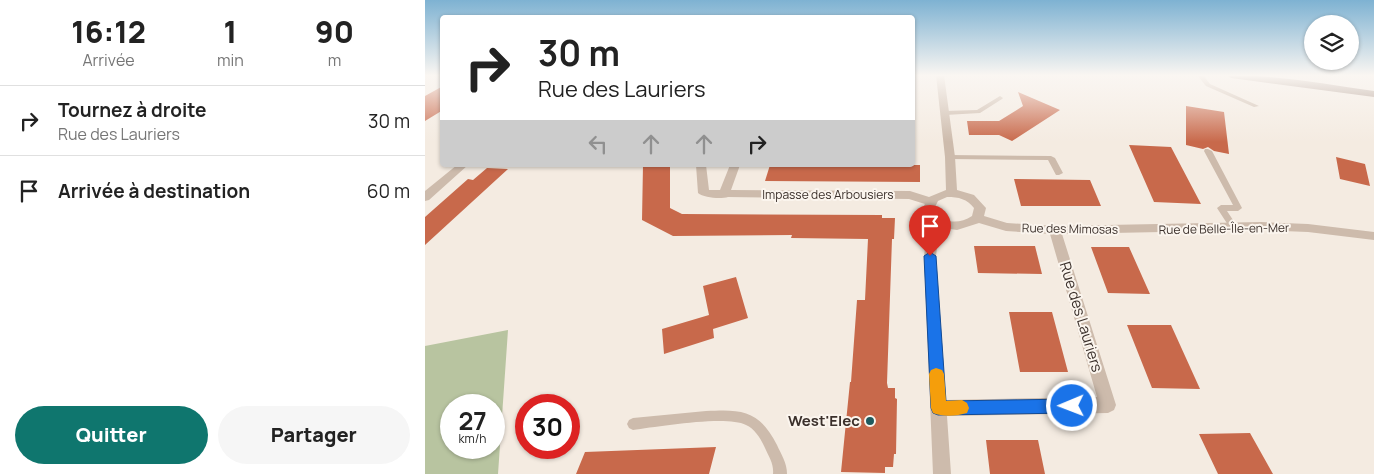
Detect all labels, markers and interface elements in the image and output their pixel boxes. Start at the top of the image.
text: 16:12 [71,11,146,52]
text: 1 [224,11,237,52]
text: 90 [315,11,354,52]
map controls [1304,15,1359,70]
button: layers [1304,15,1359,70]
text: 30 m [538,29,620,77]
icon: right [455,35,520,100]
text: Arrivée [82,49,135,71]
text: min [217,49,244,71]
text: m [328,49,341,71]
text: Rue des Lauriers [538,74,706,104]
text: Tournez à droite [58,97,206,123]
icon: right [15,107,43,135]
text: 30 m [368,108,410,134]
text: Rue des Lauriers [58,123,180,145]
icon: left [584,130,612,158]
icon: ahead [637,130,665,158]
icon: ahead [690,130,718,158]
icon: right [743,130,771,158]
icon: arrive [15,177,43,205]
text: Arrivée à destination [58,178,250,204]
text: 60 m [367,178,410,204]
street label: Impasse des Arbousiers [762,186,894,203]
pin [909,205,951,256]
icon: arrive [916,212,944,240]
street label: Rue des Mimosas [1022,219,1118,238]
street label: Rue de Belle-Île-en-Mer [1158,219,1290,238]
street label: Rue des Lauriers [1055,259,1108,375]
position arrow [1045,379,1097,431]
speed limit sign: 30 [515,394,580,459]
text: 27 [458,403,487,438]
button: Quitter [15,406,208,464]
button: Partager [218,406,410,464]
place label: West'Elec [788,410,860,431]
marker: West'Elec [864,415,876,427]
text: km/h [459,430,486,447]

